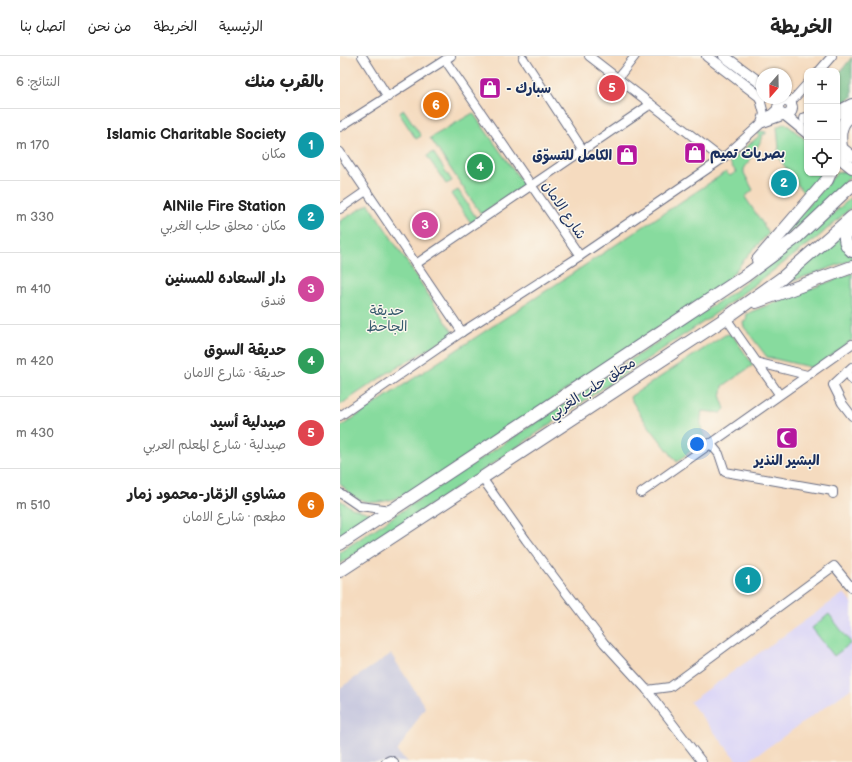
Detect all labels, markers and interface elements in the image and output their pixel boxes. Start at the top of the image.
text: الخريطة [770,16,832,39]
text: اتصل بنا [20,18,66,35]
text: من نحن [88,18,131,35]
text: الخريطة [153,18,197,35]
text: الرئيسية [219,18,263,35]
north arrow [756,68,792,104]
map controls [804,68,840,176]
button: + [804,68,840,104]
text: بالقرب منك [245,72,324,92]
pin: 5 [599,73,625,103]
text: النتائج: 6 [16,74,60,90]
shop icon: - سبارك [477,75,503,101]
place label: - سبارك [506,80,551,97]
pin: 6 [423,90,449,120]
button: − [804,104,840,140]
text: Islamic Charitable Society [107,125,286,144]
text: 170 m [16,137,49,153]
text: 1 [308,137,314,153]
shop icon: بصريات تميم [682,140,708,166]
button: locate [804,140,840,176]
shop icon: الكامل للتسوّق [614,142,640,168]
place label: بصريات تميم [710,145,785,164]
text: مكان [262,146,286,162]
place label: الكامل للتسوّق [532,147,612,165]
pin: 4 [467,152,493,182]
pin: 2 [771,168,797,198]
street label: شارع الامان [537,178,590,243]
text: AlNile Fire Station [163,197,286,216]
text: 330 m [16,209,54,225]
text: 2 [307,209,315,225]
pin: 3 [412,210,438,240]
text: مكان · محلق حلب الغربي [160,218,286,234]
text: دار السعاده للمسنين [165,269,286,288]
text: 410 m [16,281,51,297]
text: 3 [307,281,315,297]
text: فندق [261,293,286,309]
park label: حديقة الجاحظ [366,302,408,335]
text: حديقة السوق [204,341,286,360]
text: 420 m [16,353,54,369]
text: 4 [307,353,315,369]
street label: محلق حلب الغربي [545,354,641,426]
text: حديقة · شارع الامان [184,365,286,381]
text: صيدلية أسيد [210,413,286,432]
text: 430 m [16,425,54,441]
text: 5 [307,425,315,441]
mosque icon: البشير النذير [774,425,800,451]
your location [687,434,707,454]
text: صيدلية · شارع المعلم العربي [143,437,286,453]
place label: البشير النذير [752,452,820,469]
text: مشاوي الزمّار-محمود زمار [128,485,286,504]
text: 510 m [16,497,50,513]
text: 6 [307,497,315,513]
text: مطعم · شارع الامان [183,509,286,525]
pin: 1 [735,565,761,595]

